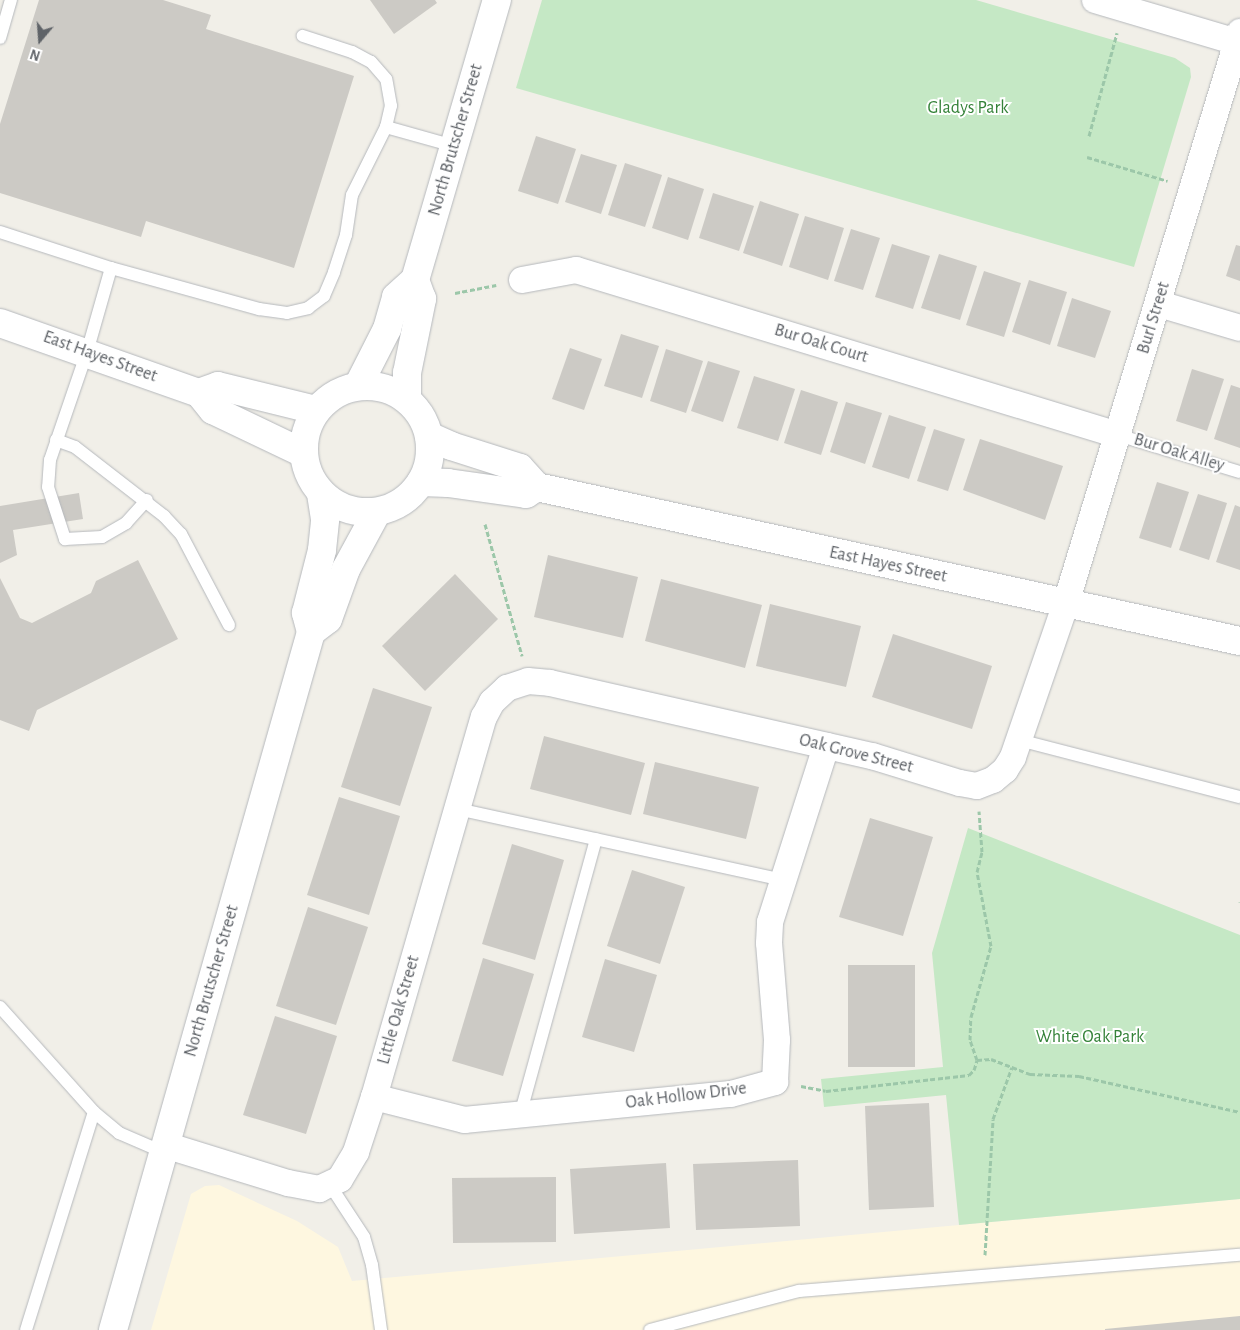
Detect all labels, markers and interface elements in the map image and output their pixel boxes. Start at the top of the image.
north arrow [15,15,65,65]
text: N [29,46,42,62]
street label: North Brutscher Street [424,62,488,218]
park label: Gladys Park [927,97,1009,119]
street label: Burl Street [1133,279,1175,357]
street label: Bur Oak Court [772,320,870,368]
street label: East Hayes Street [40,326,160,388]
street label: Bur Oak Alley [1131,429,1227,477]
street label: East Hayes Street [827,542,949,588]
street label: Oak Grove Street [797,729,915,779]
street label: North Brutscher Street [180,903,244,1059]
street label: Little Oak Street [373,953,425,1067]
park label: White Oak Park [1036,1026,1144,1048]
street label: Oak Hollow Drive [624,1078,748,1114]

